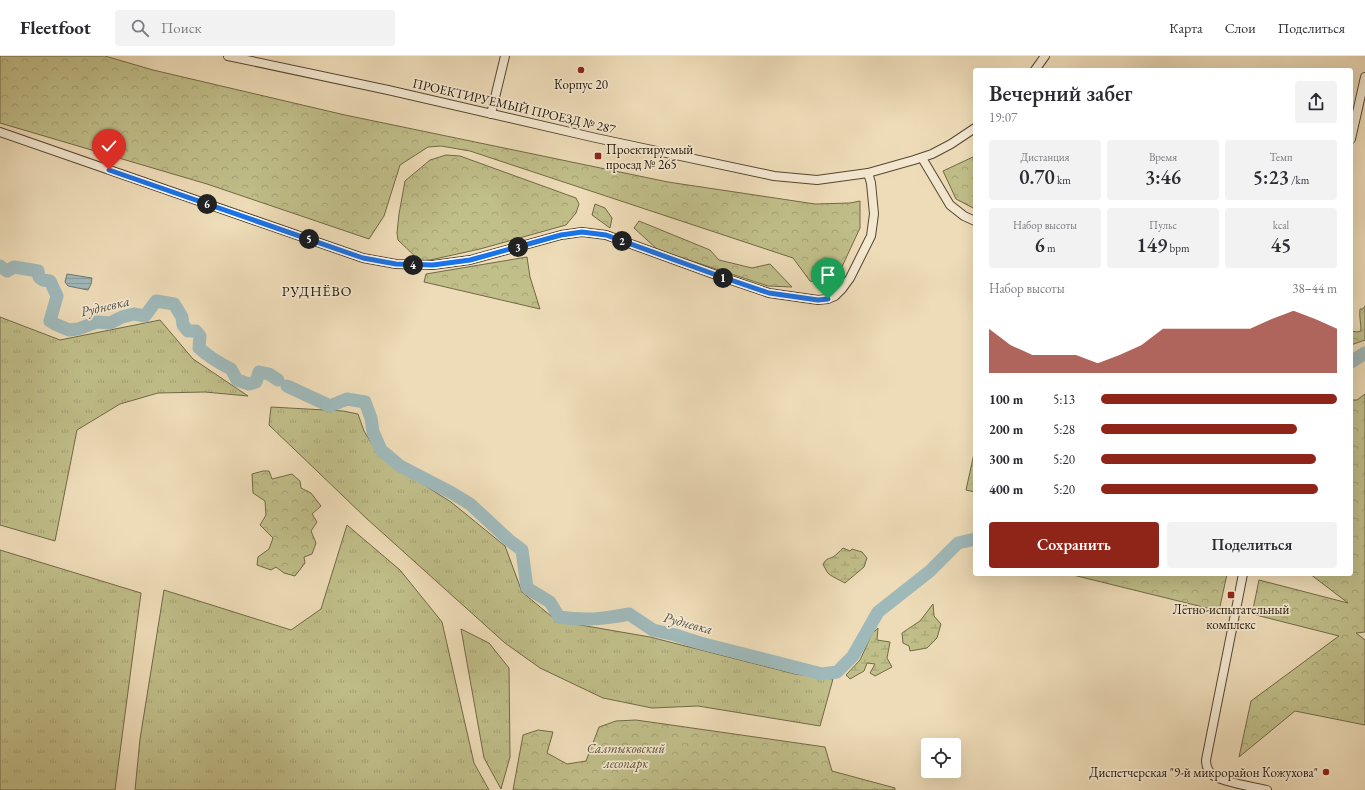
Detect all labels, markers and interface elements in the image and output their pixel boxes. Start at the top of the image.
search box [115,10,395,46]
text: Fleetfoot [20,15,91,40]
icon: search [129,17,151,39]
text: Поиск [161,18,202,37]
text: Карта [1169,19,1203,37]
text: Слои [1225,19,1256,37]
text: Поделиться [1278,19,1345,37]
marker: Корпус 20 [576,65,586,75]
street label: ПРОЕКТИРУЕМЫЙ ПРОЕЗД № 287 [411,74,618,138]
place label: Корпус 20 [554,76,608,93]
text: Вечерний забег [989,79,1133,108]
button: share [1295,81,1337,123]
text: 19:07 [989,109,1017,126]
pin [92,129,126,170]
icon: check [98,135,120,157]
place label: Проектируемый проезд № 265 [606,141,693,173]
text: Дистанция [1020,150,1070,164]
text: Время [1149,150,1177,164]
text: Темп [1270,150,1292,164]
marker: Проектируемый проезд № 265 [593,151,603,161]
text: 0.70 [1019,164,1055,190]
text: 3:46 [1145,164,1181,190]
text: 5:23 [1253,164,1289,190]
text: km [1055,173,1071,187]
text: /km [1289,173,1309,187]
pin: 6 [197,194,217,214]
text: 6 [204,197,210,211]
text: Набор высоты [1013,218,1077,232]
text: Пульс [1149,218,1177,232]
text: kcal [1273,218,1289,232]
pin: 5 [299,229,319,249]
pin: 2 [612,231,632,251]
text: 5 [306,232,312,246]
text: 6 [1034,232,1045,258]
text: 149 [1137,232,1167,258]
text: 45 [1271,232,1291,258]
text: 2 [619,234,625,248]
pin: 3 [508,237,528,257]
text: 3 [515,240,521,254]
text: m [1045,241,1056,255]
text: bpm [1167,241,1189,255]
pin: 4 [403,255,423,275]
text: 4 [410,258,416,272]
pin [811,258,845,299]
icon: arrive [817,264,839,286]
pin: 1 [713,268,733,288]
text: 1 [720,271,726,285]
text: Набор высоты [989,280,1065,297]
text: 38–44 m [1292,280,1337,297]
district label: РУДНЁВО [282,282,352,300]
water label: Рудневка [79,292,132,320]
text: 100 m [989,391,1023,408]
text: 5:13 [1053,391,1075,408]
text: 200 m [989,421,1023,438]
text: 5:28 [1053,421,1075,438]
text: 300 m [989,451,1023,468]
text: 5:20 [1053,451,1075,468]
text: 400 m [989,481,1023,498]
text: 5:20 [1053,481,1075,498]
button: Сохранить [989,522,1159,568]
button: Поделиться [1167,522,1337,568]
marker: Лётно-испытательный комплекс [1226,590,1236,600]
place label: Лётно-испытательный комплекс [1173,601,1289,633]
water label: Рудневка [662,608,715,638]
map controls [921,738,961,778]
button: locate [921,738,961,778]
park label: Салтыковский лесопарк [587,740,666,772]
place label: Диспетчерская "9-й микрорайон Кожухова" [1089,764,1318,781]
marker: Диспетчерская "9-й микрорайон Кожухова" [1321,767,1331,777]

